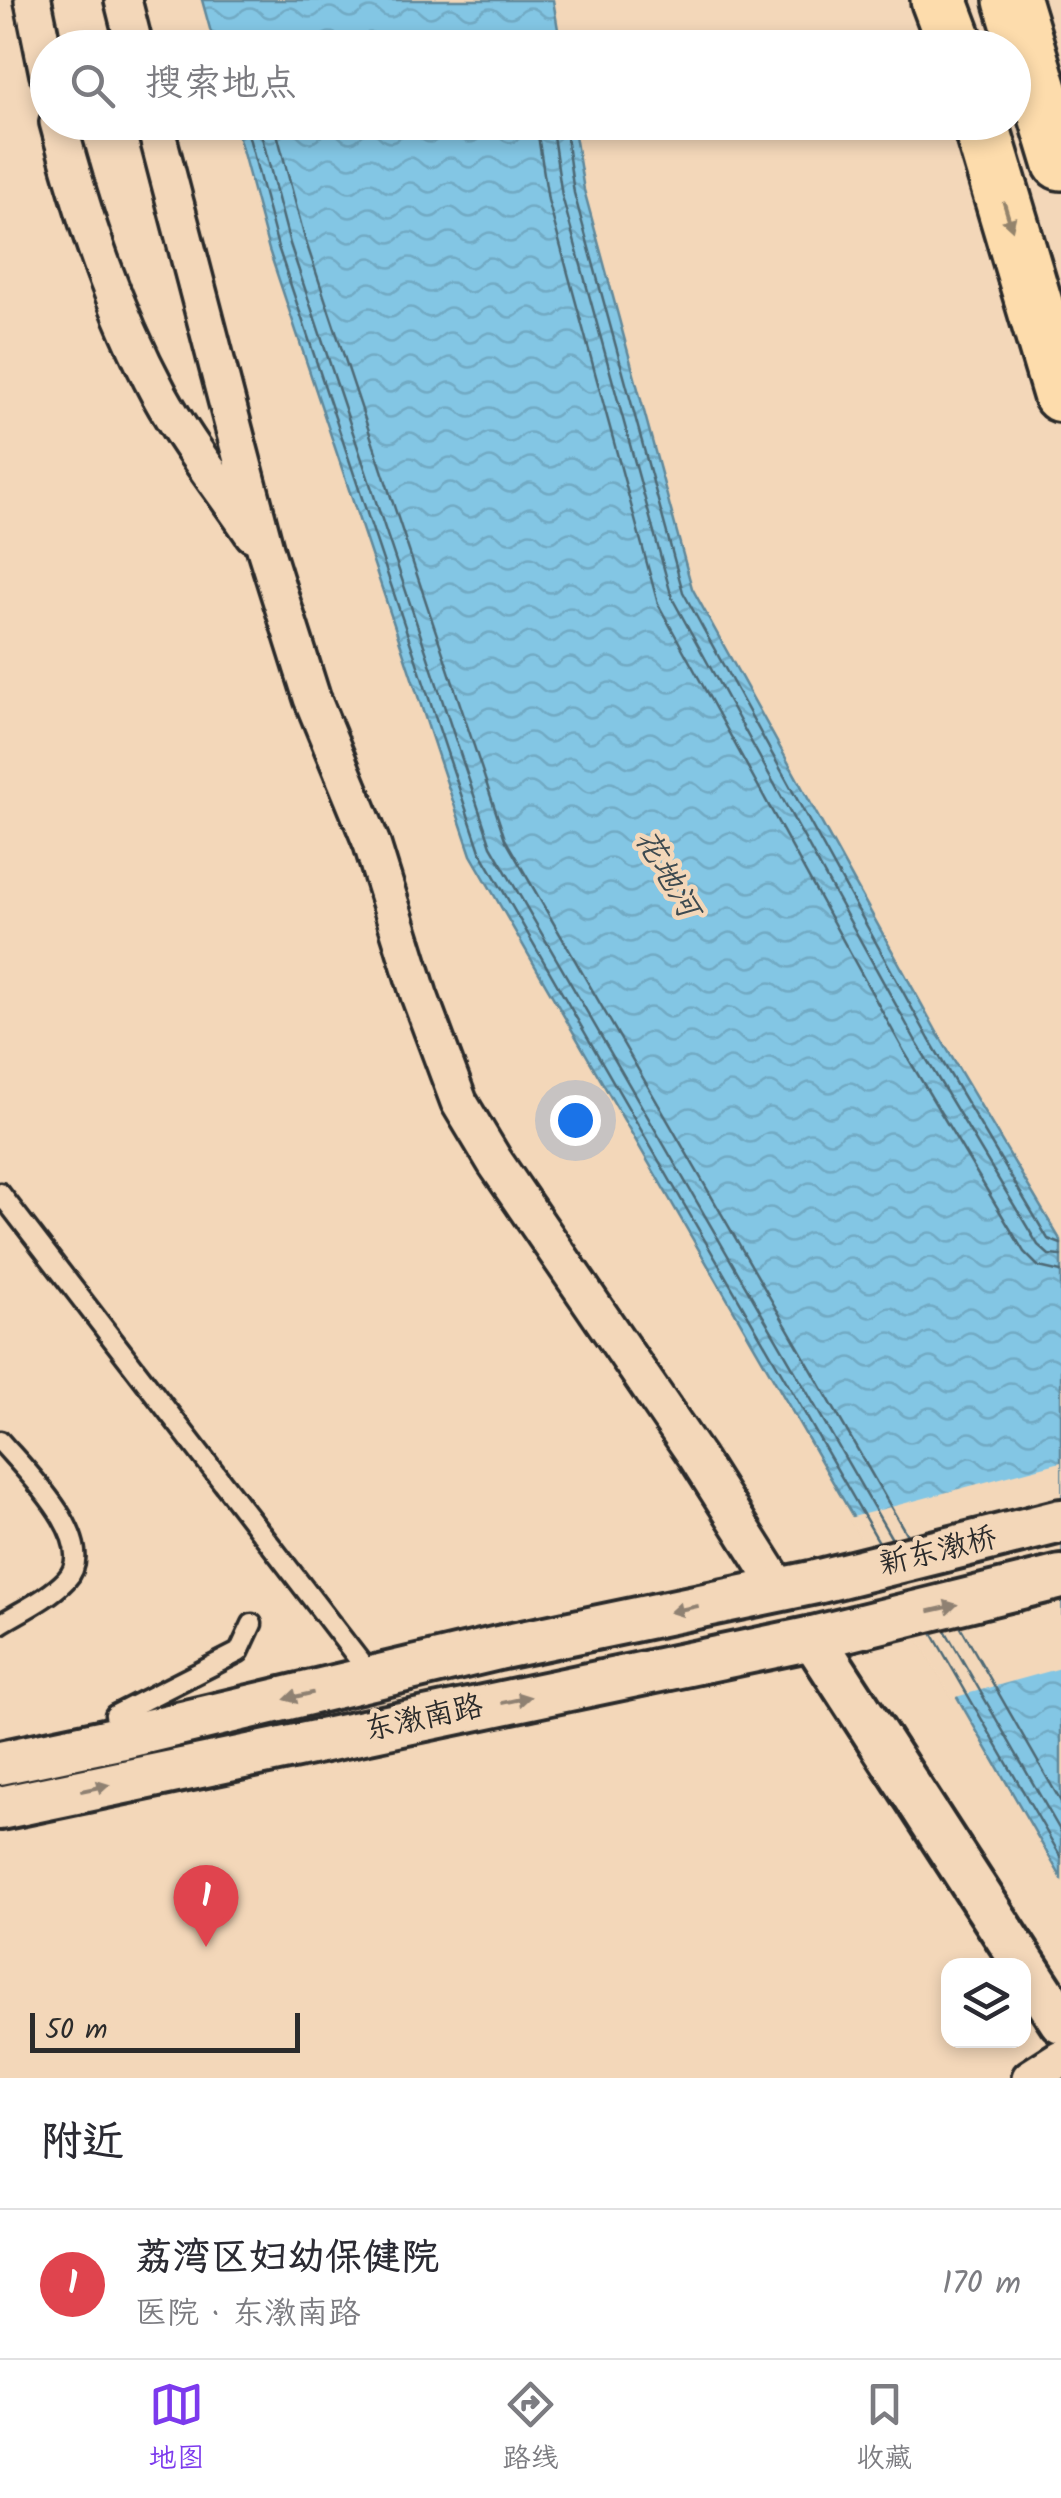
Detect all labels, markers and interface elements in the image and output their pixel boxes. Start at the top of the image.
search box [30,30,1031,140]
text: 搜索地点 [145,55,297,115]
icon: search [65,58,120,113]
one-way arrow [1001,201,1016,232]
water label: 花地河 [620,820,715,933]
your location [550,1095,601,1146]
street label: 新东漖桥 [874,1514,1002,1590]
one-way arrow [928,1599,959,1615]
one-way arrow [668,1601,699,1617]
street label: 东漖南路 [360,1683,488,1755]
one-way arrow [283,1689,314,1704]
one-way arrow [501,1691,532,1707]
one-way arrow [80,1780,111,1796]
pin: 1 [174,1864,238,1947]
map controls [941,1958,1031,2048]
button: layers [941,1958,1031,2048]
scale bar [30,2008,300,2052]
text: 50 m [45,2008,108,2053]
text: 附近 [40,2110,124,2177]
text: 荔湾区妇幼保健院 [135,2229,439,2289]
text: 1 [68,2259,77,2310]
text: 170 m [942,2259,1021,2310]
text: 医院 · 东漖南路 [135,2289,360,2340]
tab: 地图 [149,2377,205,2482]
tab: 路线 [502,2377,558,2482]
tab: 收藏 [856,2377,912,2482]

